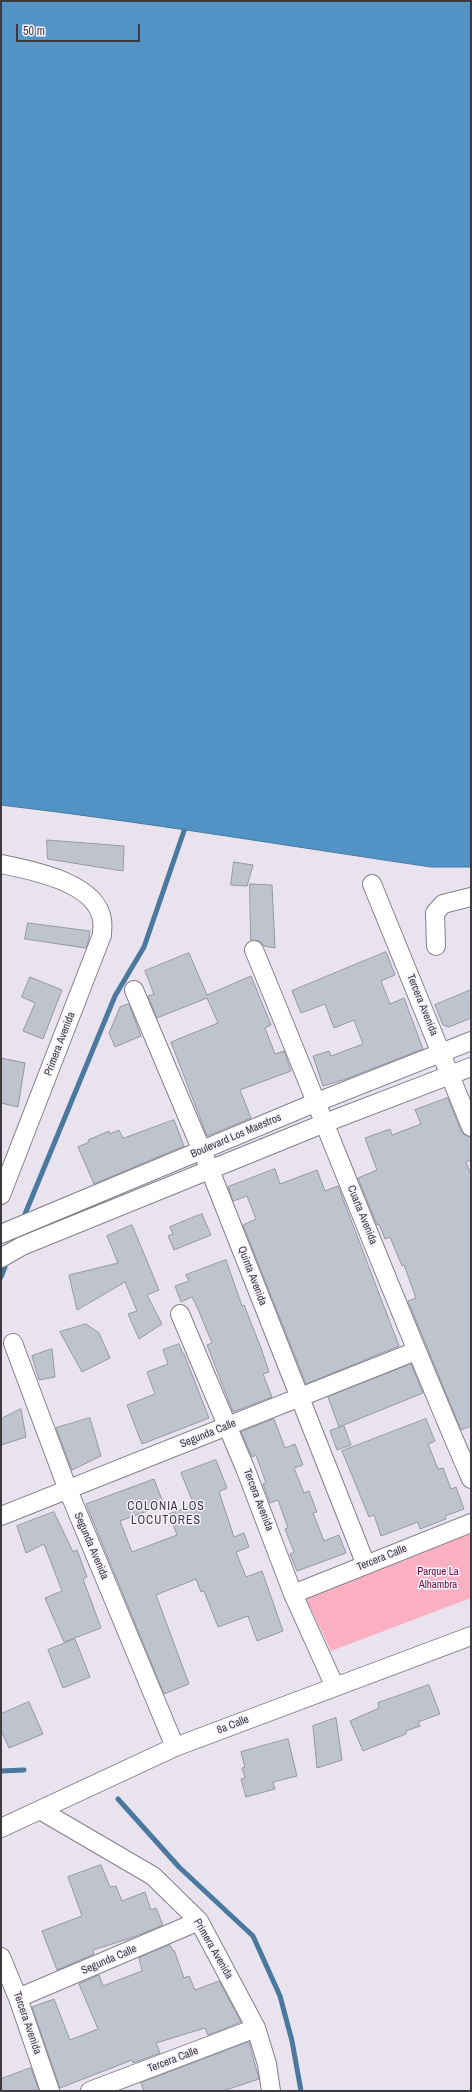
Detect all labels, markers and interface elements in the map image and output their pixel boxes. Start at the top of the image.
scale bar [18,16,142,42]
text: 50 m [23,23,45,39]
street label: Tercera Avenida [404,972,440,1038]
street label: Primera Avenida [42,1010,78,1078]
street label: Boulevard Los Maestros [189,1111,283,1161]
street label: Cuarta Avenida [344,1184,380,1246]
street label: Quinta Avenida [235,1244,269,1308]
street label: Segunda Calle [178,1417,238,1451]
street label: Tercera Avenida [240,1467,276,1533]
district label: COLONIA LOS LOCUTORES [127,1500,205,1528]
street label: Segunda Avenida [71,1510,111,1582]
street label: Tercera Calle [355,1542,409,1574]
park label: Parque La Alhambra [417,1565,459,1591]
street label: 8a Calle [215,1713,251,1737]
street label: Primera Avenida [190,1916,236,1982]
street label: Segunda Calle [79,1942,139,1978]
street label: Tercera Avenida [10,1990,44,2056]
street label: Tercera Calle [146,2044,200,2076]

